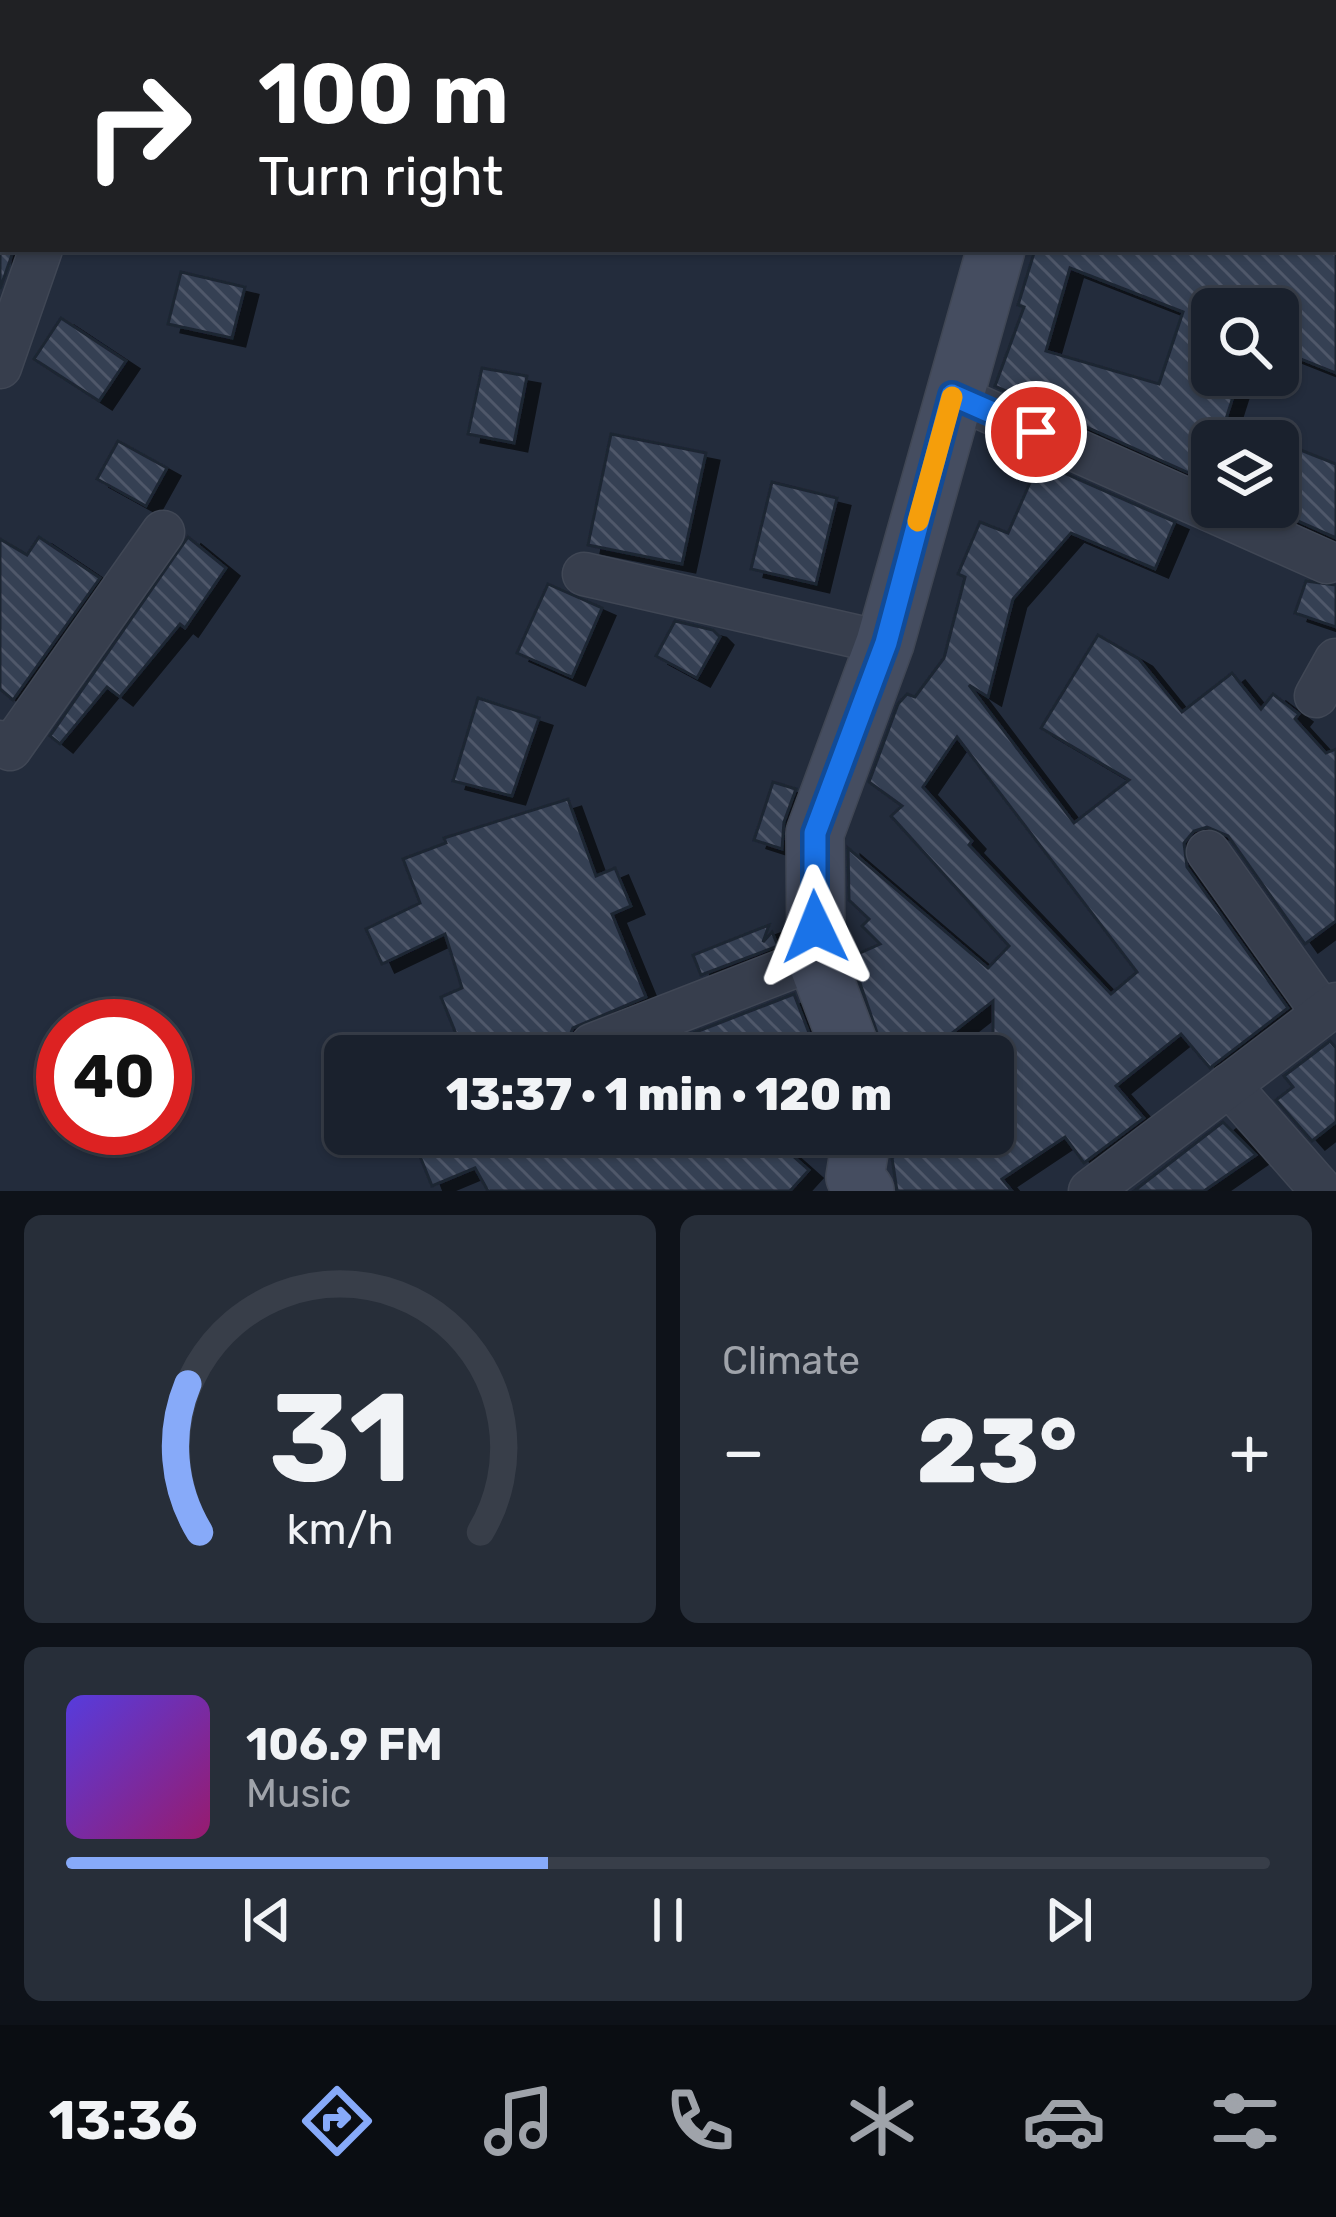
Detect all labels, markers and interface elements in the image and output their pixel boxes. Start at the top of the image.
text: 100 m [258,44,509,144]
icon: right [60,48,216,204]
text: Turn right [258,145,503,209]
map controls [1191,288,1299,528]
button: search [1191,288,1299,396]
pin [985,381,1087,483]
icon: arrive [1003,399,1069,465]
button: layers [1191,420,1299,528]
position arrow [752,864,878,990]
speed limit sign: 40 [36,999,192,1155]
text: 13:37 · 1 min · 120 m [446,1068,892,1121]
text: Climate [722,1338,860,1384]
text: 31 [269,1364,411,1512]
text: 23° [917,1398,1077,1505]
text: − [722,1412,765,1491]
text: + [1229,1412,1270,1491]
text: km/h [286,1504,394,1555]
text: 106.9 FM [246,1718,443,1771]
text: Music [246,1771,351,1817]
icon: previous [234,1887,300,1953]
icon: pause [635,1887,701,1953]
icon: next [1036,1887,1102,1953]
icon: directions [295,2079,379,2163]
icon: music [477,2079,561,2163]
icon: phone [658,2079,742,2163]
icon: climate [840,2079,924,2163]
icon: car [1022,2079,1106,2163]
icon: filters [1203,2079,1287,2163]
text: 13:36 [49,2089,198,2153]

